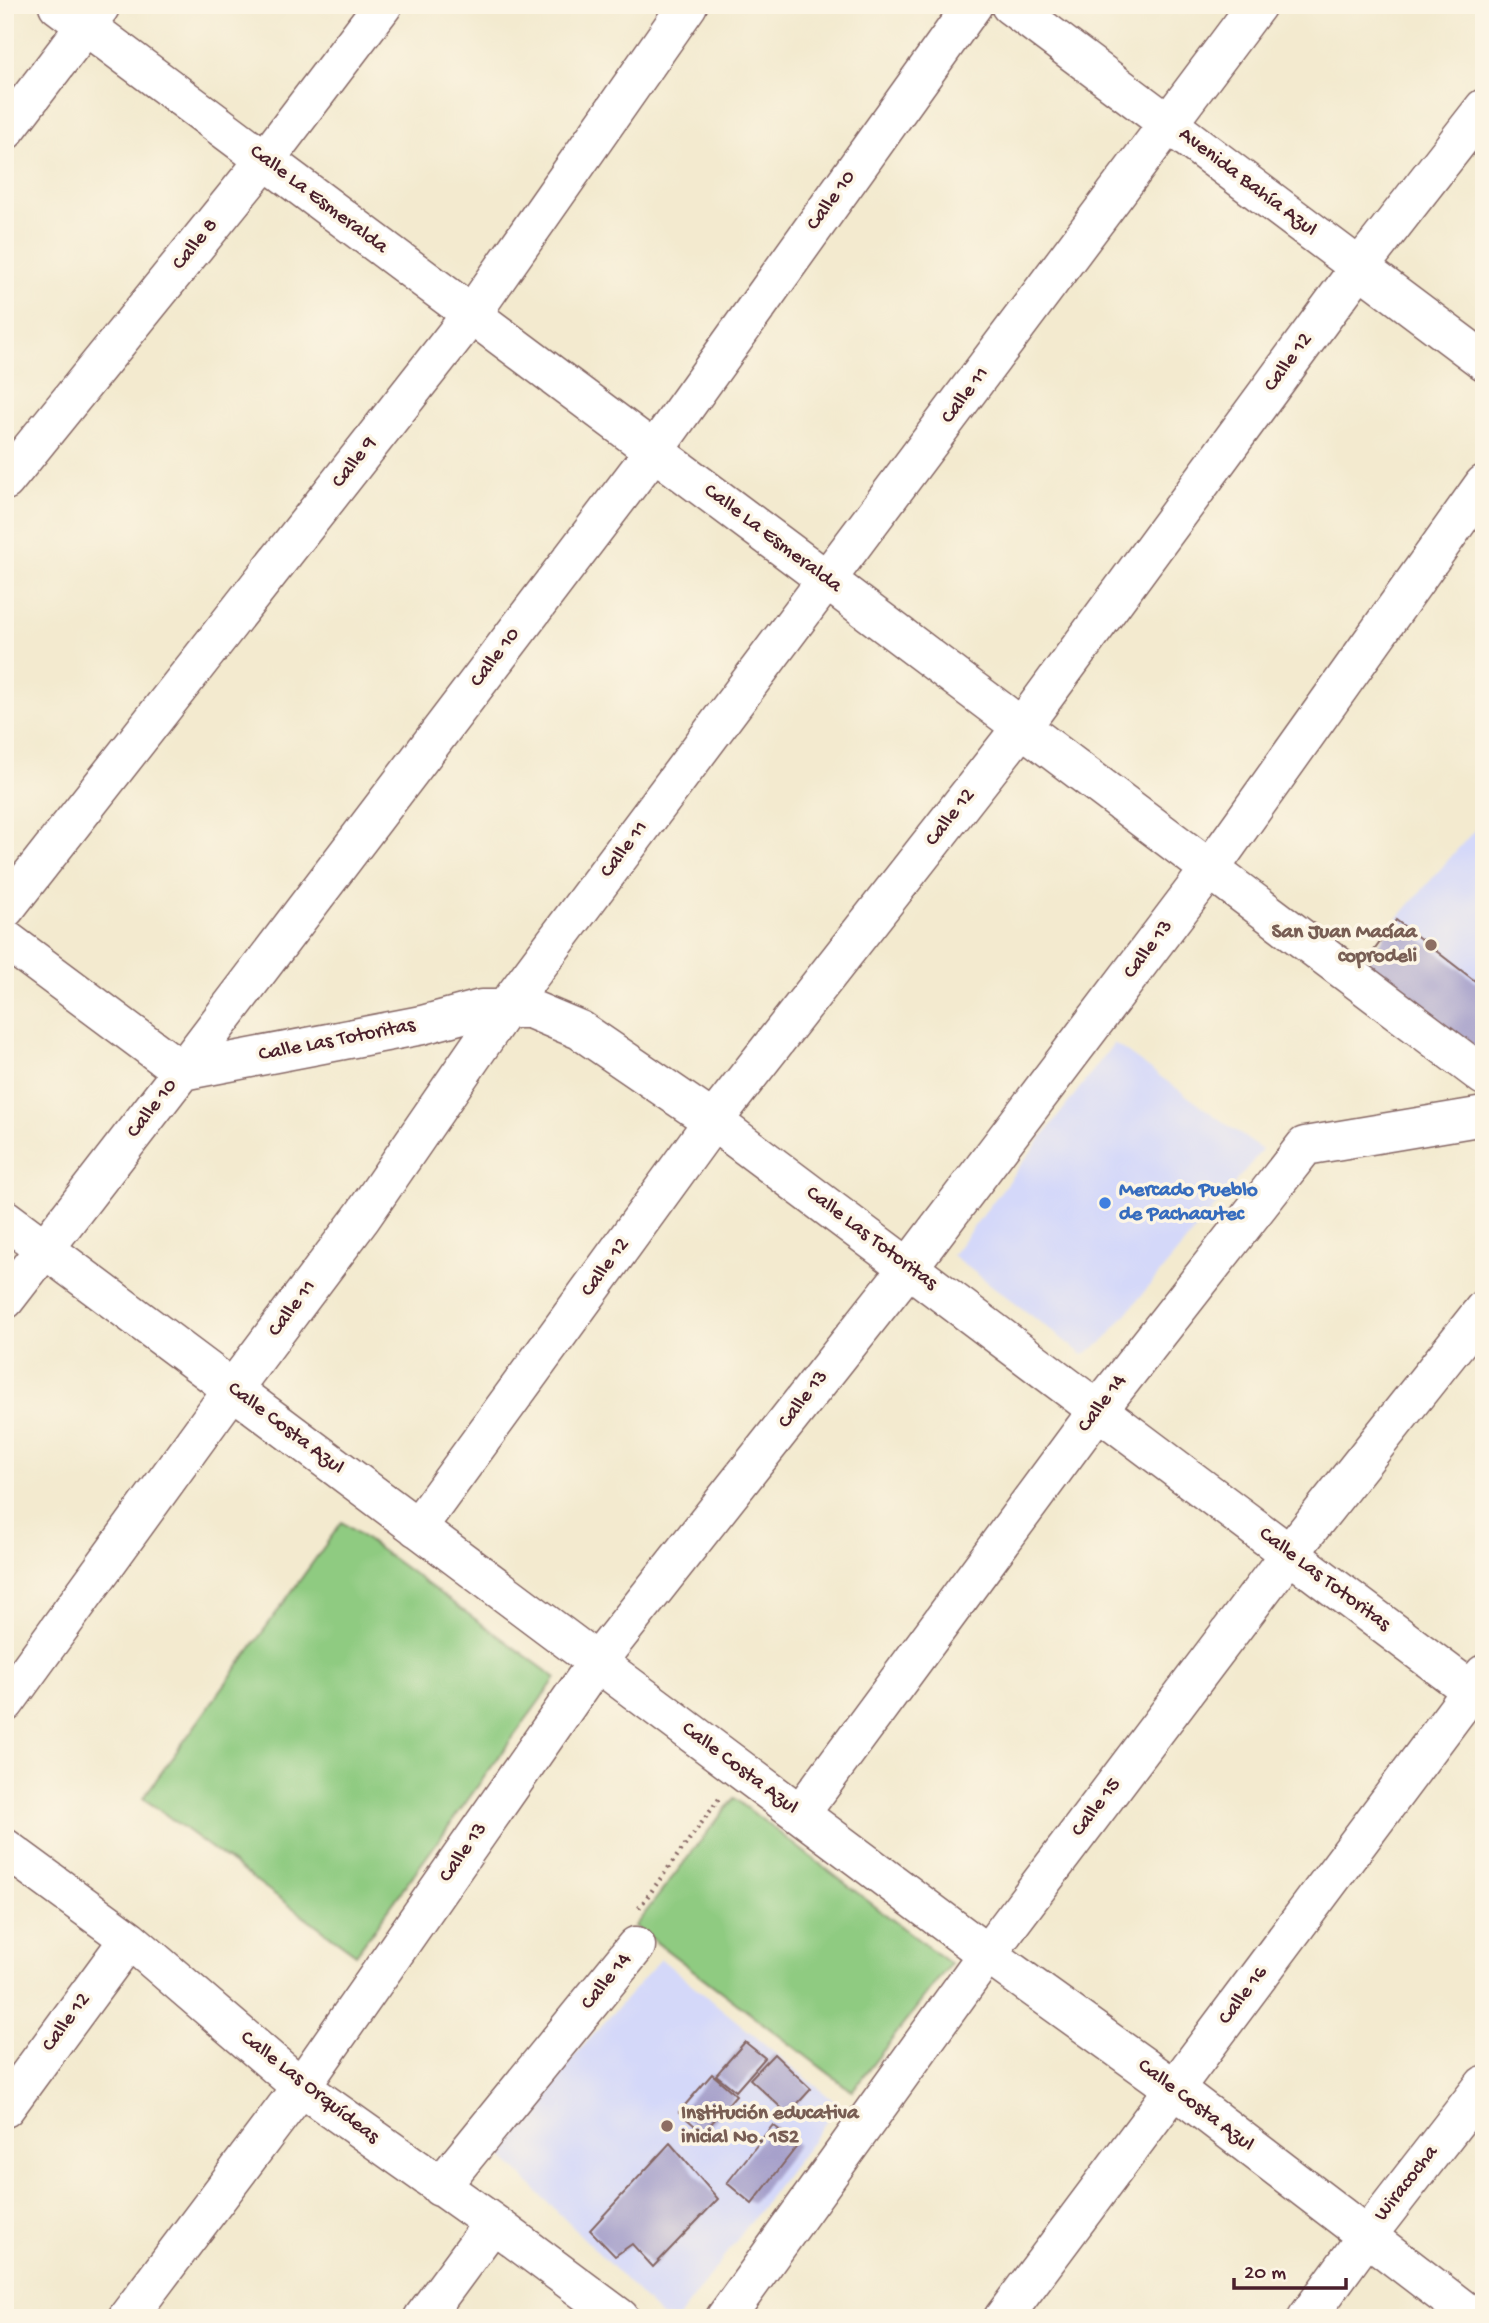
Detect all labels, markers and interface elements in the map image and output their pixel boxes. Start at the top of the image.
street label: Avenida Bahía Azul [1173,123,1321,243]
street label: Calle La Esmeralda [244,140,393,261]
street label: Calle 10 [802,166,862,236]
street label: Calle 8 [168,214,224,276]
street label: Calle 12 [1259,329,1319,397]
street label: Calle 11 [936,362,996,430]
street label: Calle 9 [327,432,383,494]
street label: Calle La Esmeralda [698,479,847,600]
street label: Calle 10 [465,623,527,693]
street label: Calle 12 [921,784,981,852]
street label: Calle 11 [595,816,655,884]
street label: Calle 13 [1119,916,1179,984]
place label: San Juan Macíaa coprodeli [1272,921,1418,970]
marker: San Juan Macíaa coprodeli [1423,937,1439,953]
street label: Calle Las Totoritas [257,1013,418,1068]
street label: Calle 10 [122,1074,184,1144]
place label: Mercado Pueblo de Pachacutec [1119,1179,1258,1228]
street label: Calle Las Totoritas [800,1181,943,1297]
marker: Mercado Pueblo de Pachacutec [1097,1195,1113,1211]
street label: Calle 12 [576,1234,636,1302]
street label: Calle 11 [263,1275,323,1343]
street label: Calle 13 [773,1366,835,1434]
street label: Calle 14 [1073,1370,1133,1438]
street label: Calle Costa Azul [222,1377,348,1481]
street label: Calle Las Totoritas [1253,1522,1396,1638]
street label: Calle Costa Azul [676,1717,802,1821]
street label: Calle 15 [1067,1773,1127,1843]
street label: Calle 13 [434,1818,494,1888]
street label: Calle 14 [576,1948,638,2016]
street label: Calle 16 [1214,1961,1274,2030]
street label: Calle 12 [37,1989,97,2057]
street label: Calle Las Orquídeas [234,2026,385,2151]
street label: Calle Costa Azul [1132,2054,1258,2158]
place label: Institución educativa inicial No. 152 [681,2102,860,2151]
marker: Institución educativa inicial No. 152 [659,2118,675,2134]
street label: Wiracocha [1370,2140,1445,2227]
scale bar [1234,2246,1346,2290]
text: 20 m [1244,2262,1286,2287]

